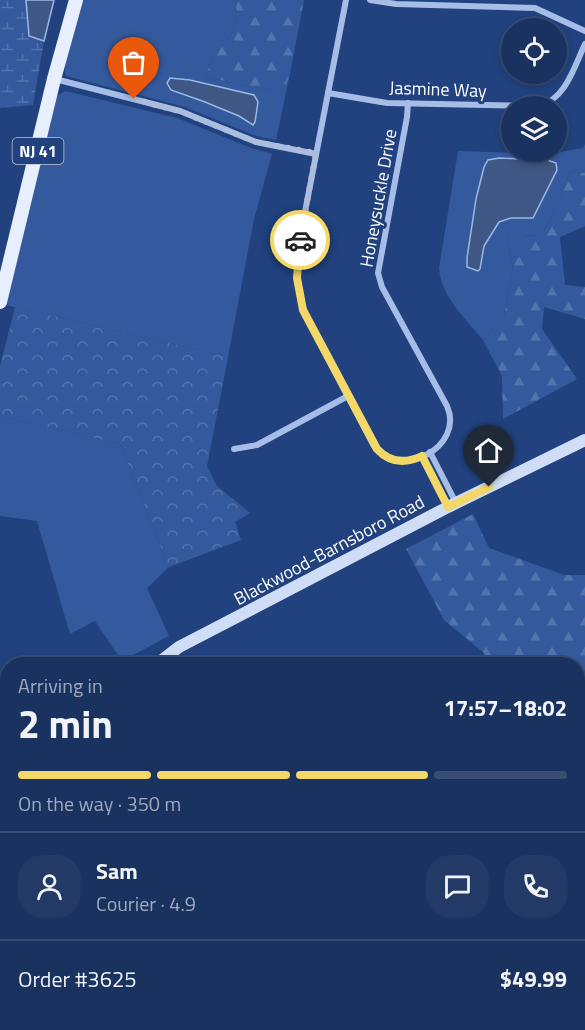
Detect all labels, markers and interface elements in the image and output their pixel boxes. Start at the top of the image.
map controls [501,18,567,162]
button: locate [501,18,567,84]
pin [108,37,159,99]
icon: bag [117,46,150,79]
street label: Jasmine Way [389,74,488,104]
button: layers [501,96,567,162]
street label: Honeysuckle Drive [353,127,403,269]
road number: NJ 41 [12,138,63,164]
courier [270,210,330,270]
icon: car [284,224,317,257]
pin [463,425,514,487]
icon: home [472,434,505,467]
street label: Blackwood-Barnsboro Road [229,488,429,612]
text: Arriving in [18,670,103,701]
text: 17:57–18:02 [444,691,567,725]
text: 2 min [18,694,113,753]
text: On the way · 350 m [18,788,181,819]
text: Sam [96,854,138,888]
button: person [18,855,81,918]
button: chat [426,855,489,918]
button: phone [504,855,567,918]
text: Courier · 4.9 [96,888,196,919]
text: Order #3625 [18,962,137,996]
text: $49.99 [500,962,567,996]

